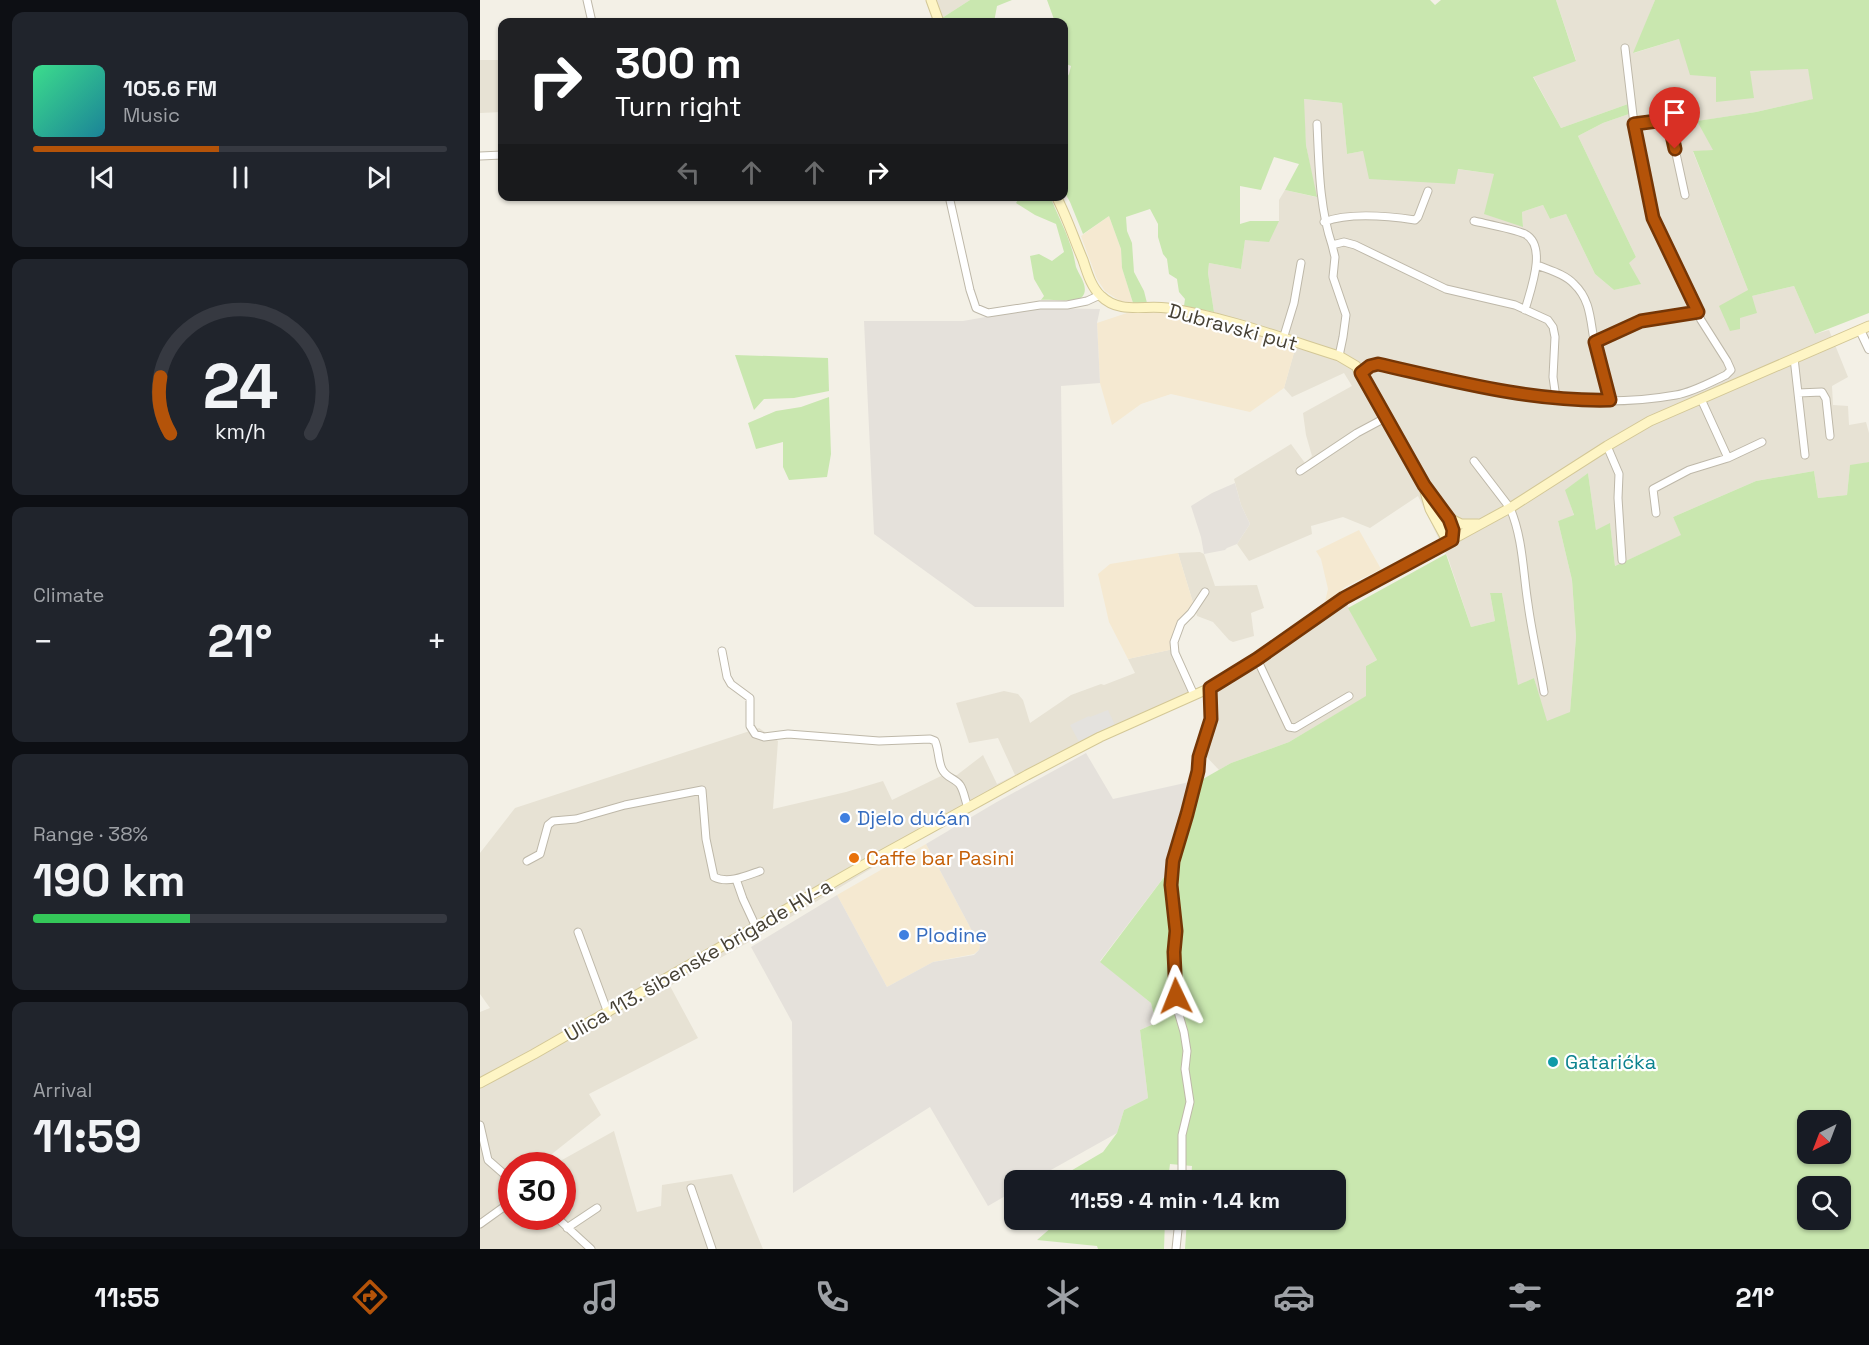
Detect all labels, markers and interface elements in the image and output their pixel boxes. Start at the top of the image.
text: 300 m [615,37,742,90]
icon: right [516,42,594,120]
text: 105.6 FM [123,74,217,102]
pin [1649,87,1700,149]
text: Turn right [615,89,742,124]
icon: arrive [1658,96,1691,129]
text: Music [123,102,180,128]
icon: left [672,156,705,189]
icon: ahead [735,156,768,189]
icon: ahead [798,156,831,189]
icon: right [861,156,894,189]
icon: previous [86,161,119,194]
icon: pause [224,161,257,194]
icon: next [362,161,395,194]
street label: Dubravski put [1166,297,1300,357]
text: 24 [202,347,278,426]
text: km/h [214,419,266,446]
text: Climate [33,582,104,608]
text: 21° [208,613,272,670]
text: − [33,621,53,663]
text: + [427,621,447,663]
place label: Djelo dućan [857,805,970,831]
marker: Djelo dućan [838,811,852,825]
text: Range · 38% [33,821,148,847]
place label: Caffe bar Pasini [866,845,1014,871]
marker: Caffe bar Pasini [847,851,861,865]
text: 190 km [33,852,186,909]
street label: Ulica 113. šibenske brigade HV-a [560,873,836,1047]
place label: Plodine [916,922,987,948]
marker: Plodine [897,928,911,942]
position arrow [1144,964,1208,1028]
place label: Gatarićka [1565,1049,1656,1075]
marker: Gatarićka [1546,1055,1560,1069]
text: Arrival [33,1077,92,1103]
text: 11:59 [33,1108,142,1165]
north arrow [1797,1110,1851,1164]
map controls [1797,1110,1851,1230]
speed limit sign: 30 [498,1152,576,1230]
button: search [1797,1176,1851,1230]
text: 11:59 · 4 min · 1.4 km [1070,1186,1280,1214]
icon: directions [349,1276,391,1318]
icon: music [580,1276,622,1318]
icon: phone [811,1276,853,1318]
icon: climate [1042,1276,1084,1318]
icon: car [1273,1276,1315,1318]
icon: filters [1504,1276,1546,1318]
text: 11:55 [95,1280,159,1315]
text: 21° [1736,1280,1774,1315]

